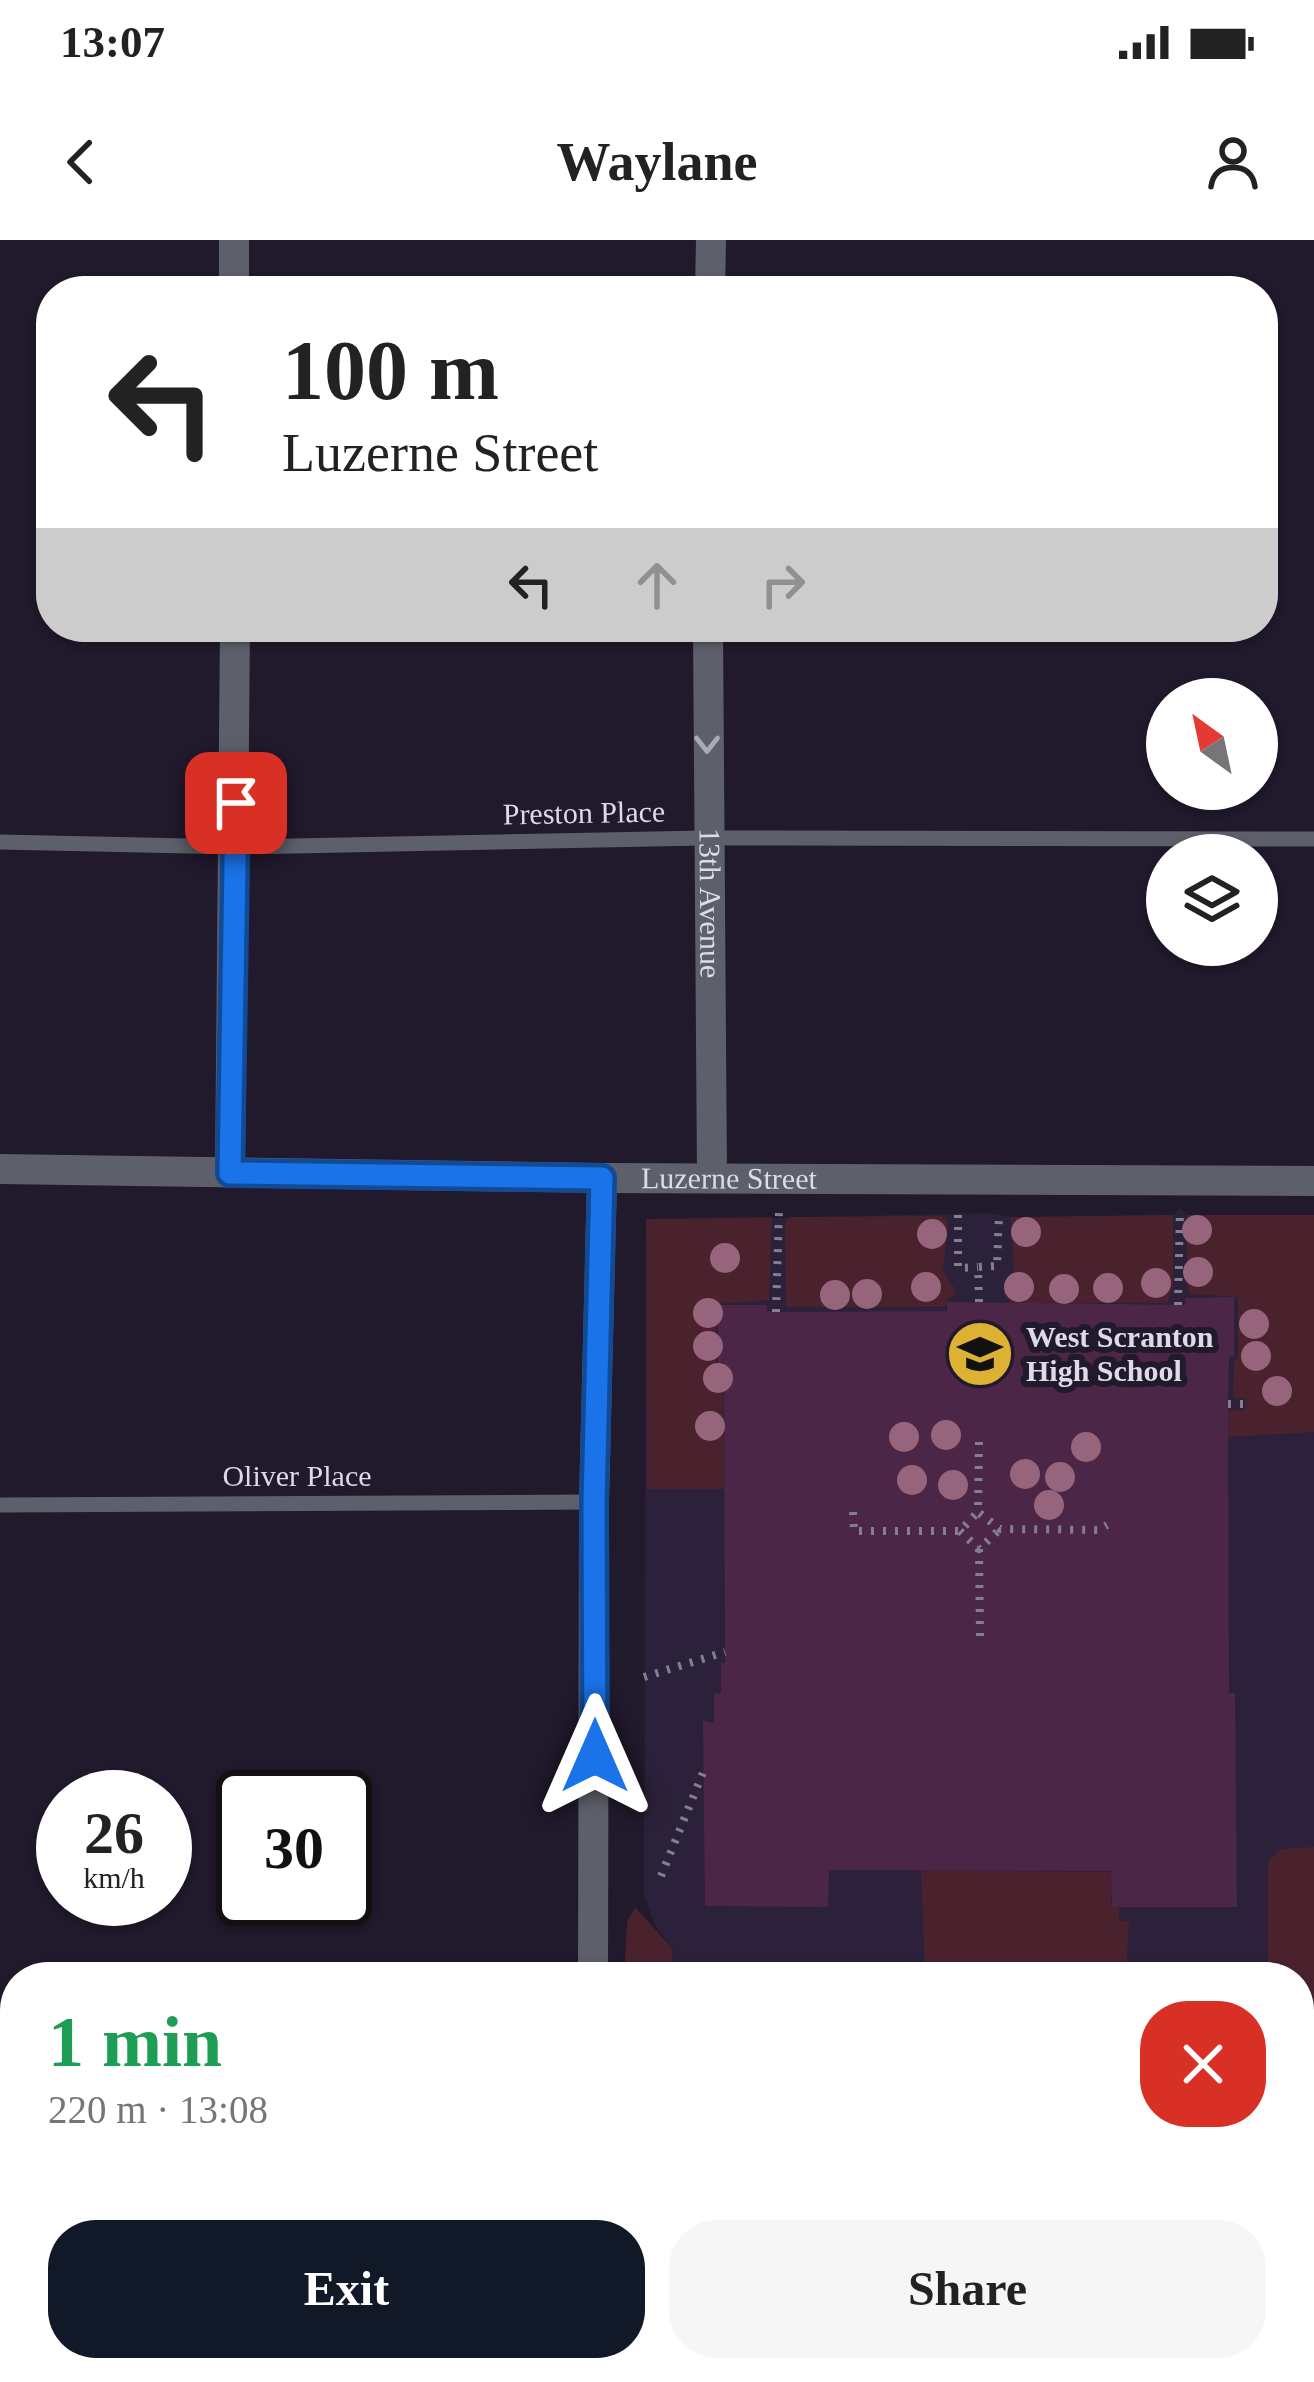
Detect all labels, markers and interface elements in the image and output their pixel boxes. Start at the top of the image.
text: 13:07 [60,17,165,67]
icon: back [48,129,114,195]
icon: person [1200,129,1266,195]
text: Waylane [556,132,758,192]
icon: left [84,324,240,480]
text: 100 m [282,324,499,417]
text: Luzerne Street [282,423,598,483]
icon: left [498,552,564,618]
icon: ahead [624,552,690,618]
icon: right [750,552,816,618]
north arrow [1146,678,1278,810]
map controls [1146,678,1278,966]
one-way arrow [694,736,720,754]
pin [185,752,287,854]
icon: arrive [203,770,269,836]
street label: Preston Place [502,795,666,830]
street label: 13th Avenue [693,828,728,978]
button: layers [1146,834,1278,966]
street label: Luzerne Street [641,1161,818,1195]
school or university icon: West Scranton High School [945,1319,1015,1389]
place label: West Scranton High School [1026,1320,1214,1387]
street label: Oliver Place [222,1459,372,1492]
position arrow [532,1693,658,1819]
speed limit sign: 30 [216,1770,372,1926]
text: 26 [84,1800,144,1866]
text: km/h [83,1861,145,1894]
button: close [1140,2001,1266,2127]
text: 1 min [48,2002,222,2082]
text: 220 m · 13:08 [48,2088,268,2131]
button: Exit [48,2220,645,2358]
button: Share [669,2220,1266,2358]

